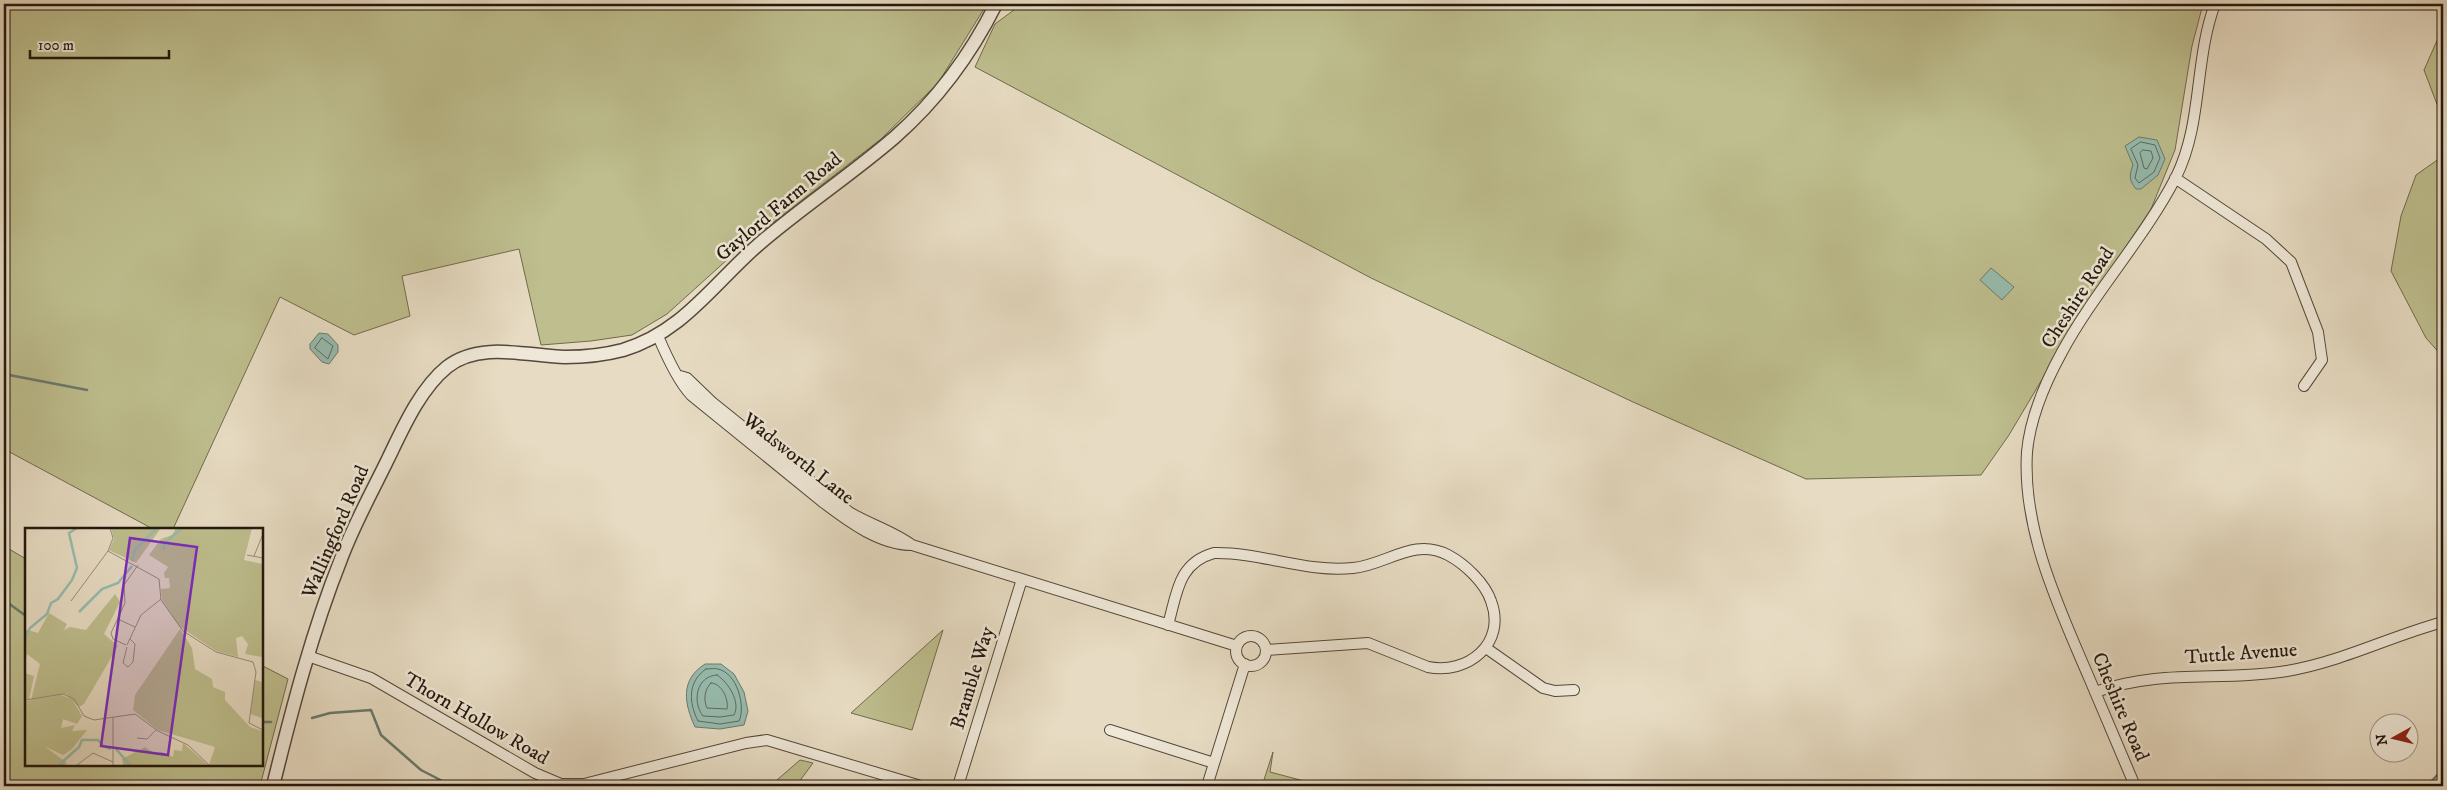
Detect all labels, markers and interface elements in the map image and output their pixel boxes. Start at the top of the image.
scale bar [30,28,169,60]
text: 100 m [38,36,74,55]
street label: Gaylord Farm Road [711,147,847,267]
street label: Cheshire Road [2036,243,2120,353]
street label: Wadsworth Lane [736,407,859,510]
street label: Wallingford Road [296,462,375,603]
inset map [25,528,262,765]
street label: Bramble Way [946,623,1001,732]
street label: Tuttle Avenue [2184,638,2298,670]
street label: Cheshire Road [2086,649,2154,765]
street label: Thorn Hollow Road [399,667,553,771]
north arrow [2370,712,2420,762]
text: N [2372,732,2392,747]

